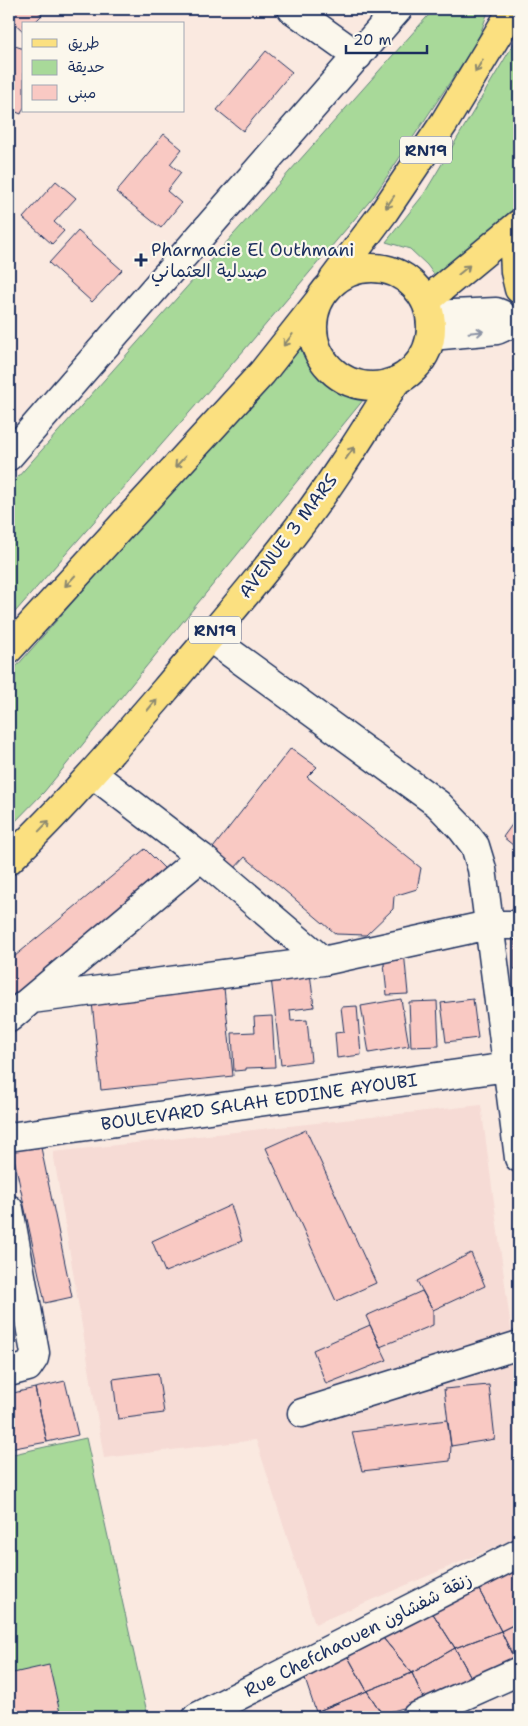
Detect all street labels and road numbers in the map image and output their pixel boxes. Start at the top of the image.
road number: RN19 [400,136,452,164]
street label: AVENUE 3 MARS [233,469,343,603]
road number: RN19 [189,616,241,644]
street label: BOULEVARD SALAH EDDINE AYOUBI [99,1068,419,1136]
street label: Rue Chefchaouen زنقة شفشاون [240,1567,476,1703]

